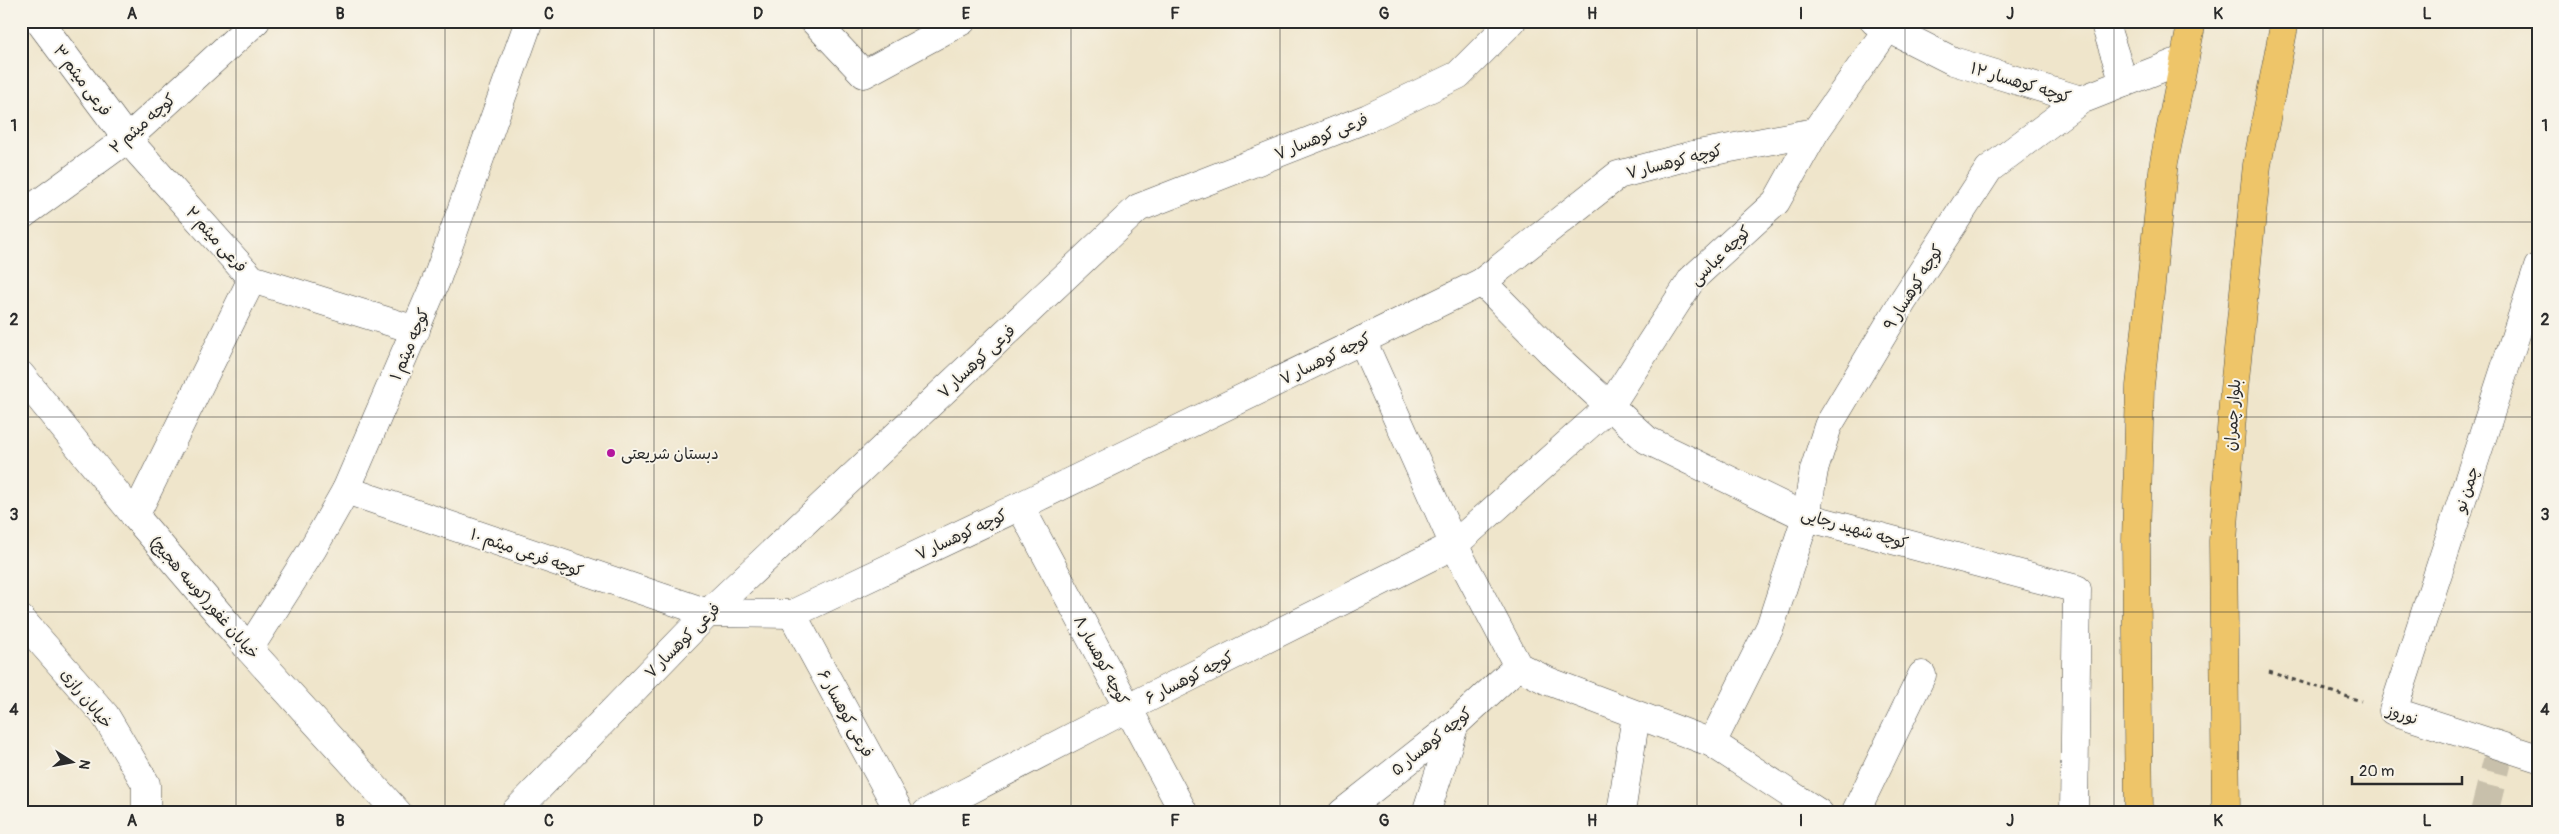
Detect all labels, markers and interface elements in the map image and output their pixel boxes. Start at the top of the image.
text: A [127,4,138,24]
text: B [335,4,345,24]
text: C [544,4,554,24]
text: D [753,4,763,24]
text: E [962,4,971,24]
text: F [1170,4,1180,24]
text: G [1379,4,1390,24]
text: H [1587,4,1597,24]
text: I [1799,4,1803,24]
text: J [2006,4,2014,24]
text: K [2213,4,2223,24]
text: L [2422,4,2432,24]
street label: فرعی میثم ۳ [47,41,116,121]
street label: کوچه کوهسار ۱۲ [1968,58,2073,108]
street label: کوچه میثم ۲ [105,89,181,160]
street label: فرعی کوهسار ۷ [1272,109,1371,165]
text: 1 [11,116,17,136]
text: 1 [2542,116,2548,136]
street label: کوچه کوهسار ۷ [1624,140,1725,184]
street label: فرعی میثم ۲ [180,203,251,278]
street label: کوچه عباسی [1686,222,1756,290]
street label: کوچه کوهسار ۹ [1880,241,1948,334]
street label: کوچه میثم ۱ [386,305,436,384]
text: 2 [10,310,19,330]
text: 2 [2541,310,2550,330]
street label: فرعی کوهسار ۷ [934,321,1020,403]
street label: کوچه کوهسار ۷ [1277,328,1374,389]
street label: بلوار چمران [2221,378,2245,452]
place label: دبستان شریعتی [621,444,719,464]
marker: دبستان شریعتی [605,447,617,459]
street label: چمن نو [2450,464,2484,517]
street label: کوچه شهید رجایی [1799,504,1911,554]
text: 3 [10,505,19,525]
street label: کوچه کوهسار ۷ [913,505,1010,565]
text: 3 [2541,505,2550,525]
street label: کوچه فرعی میثم ۱۰ [467,524,586,584]
street label: خیابان غفور(کوسه هجیج) [145,532,263,663]
street label: فرعی کوهسار ۷ [641,599,725,683]
street label: کوچه کوهسار ۸ [1069,612,1133,709]
street label: کوچه کوهسار ۶ [1142,647,1237,709]
street label: خیابان رازی [56,665,116,733]
street label: فرعی کوهسار ۶ [813,666,877,761]
text: 4 [9,700,19,720]
street label: نوروز [2382,700,2421,729]
text: 4 [2540,700,2550,720]
street label: کوچه کوهسار ۵ [1387,703,1476,780]
north arrow [48,736,98,786]
scale bar [2352,754,2462,786]
text: N [75,758,94,771]
text: 20 m [2359,762,2394,781]
text: A [127,811,138,831]
text: B [335,811,345,831]
text: C [544,811,554,831]
text: D [753,811,763,831]
text: E [962,811,971,831]
text: F [1170,811,1180,831]
text: G [1379,811,1390,831]
text: H [1587,811,1597,831]
text: I [1799,811,1803,831]
text: J [2006,811,2014,831]
text: K [2213,811,2223,831]
text: L [2422,811,2432,831]

